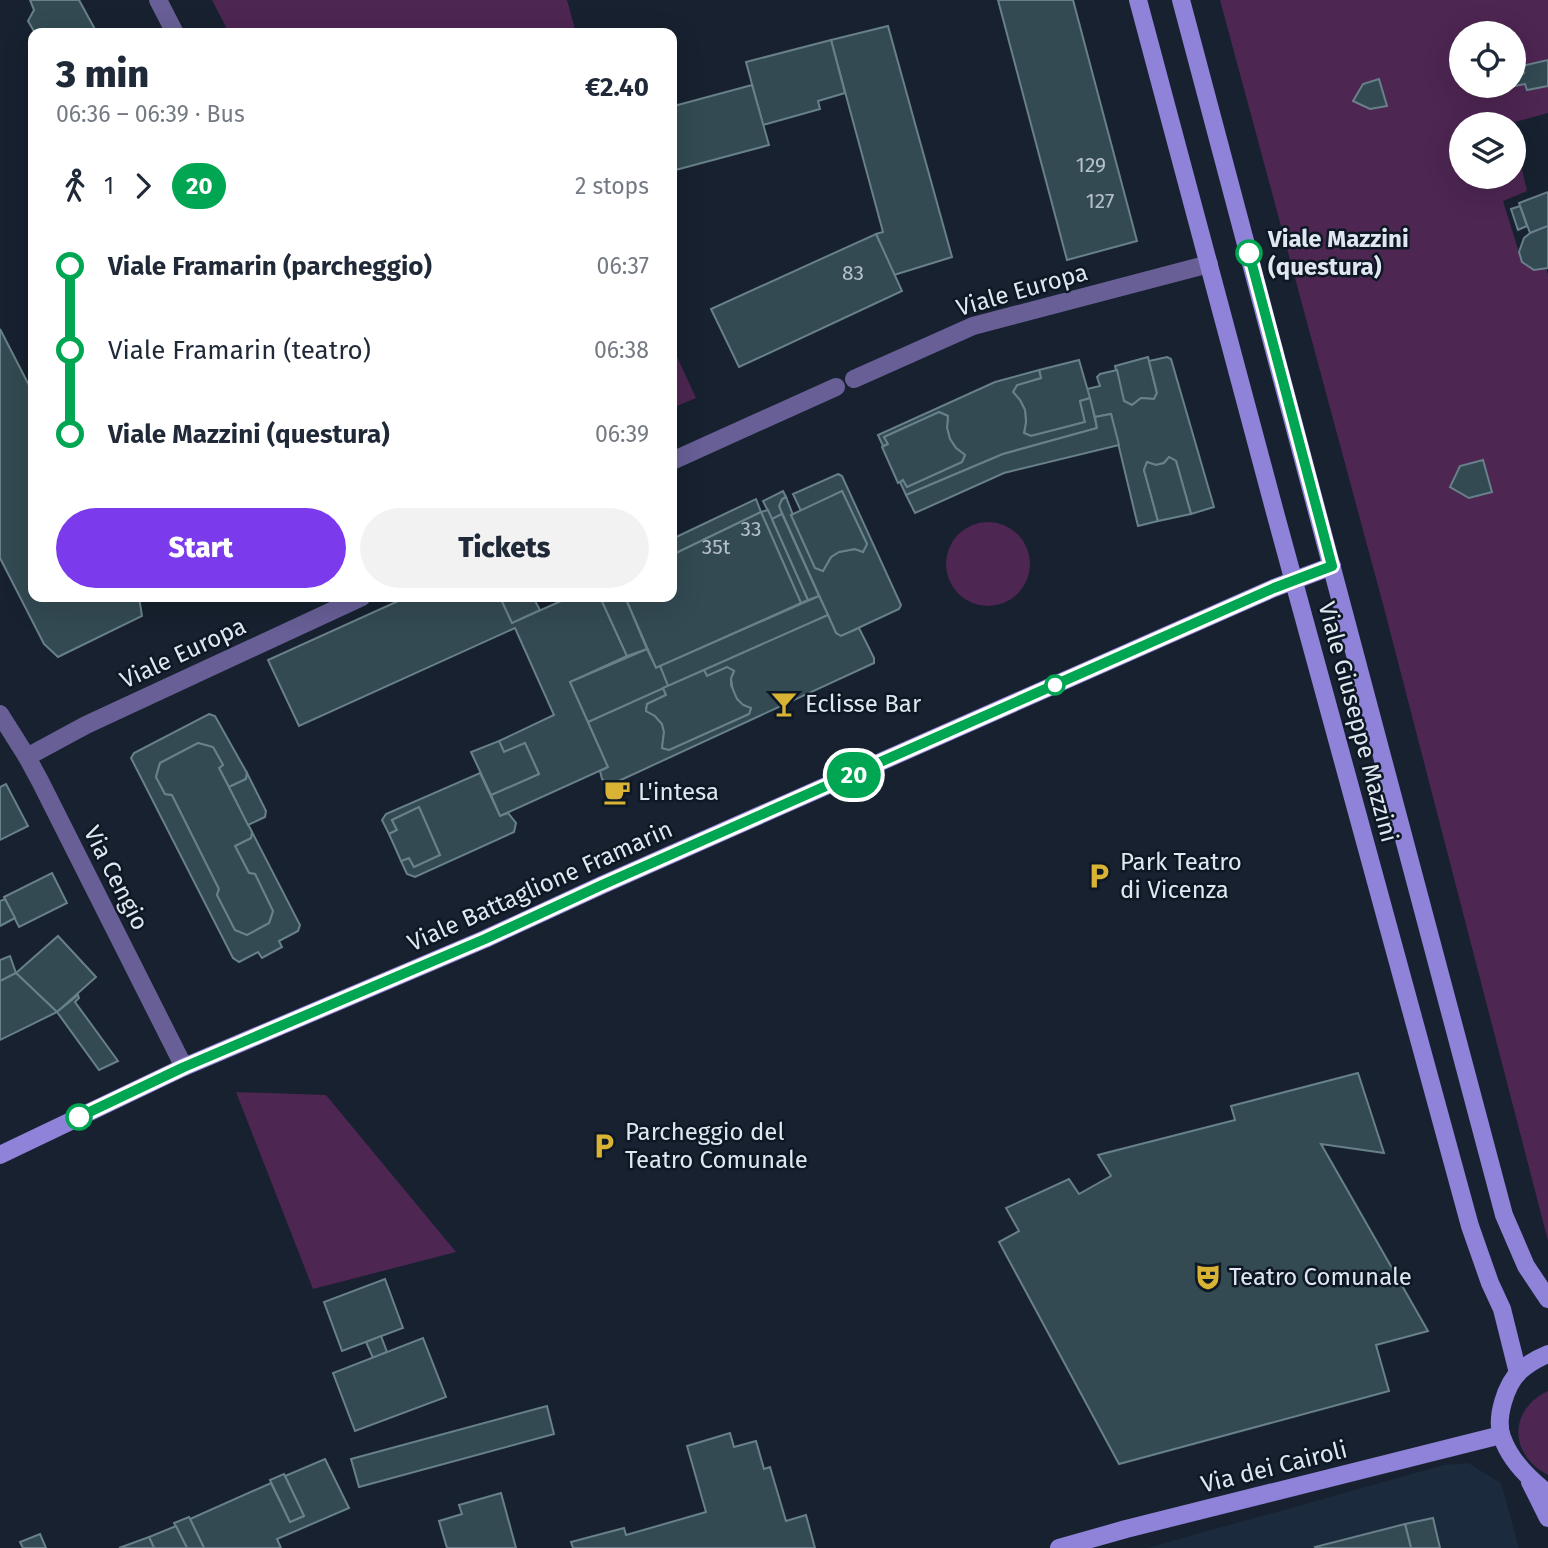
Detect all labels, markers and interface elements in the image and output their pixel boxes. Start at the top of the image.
map controls [1449,21,1526,189]
button: locate [1449,21,1526,98]
text: 3 min [56,51,149,97]
text: €2.40 [585,72,649,103]
text: 06:36 – 06:39 · Bus [56,100,245,128]
button: layers [1449,112,1526,189]
house number: 129 [1076,152,1106,178]
icon: walk [56,167,94,205]
icon: forward [124,167,162,205]
text: 1 [104,172,114,200]
text: 20 [186,172,212,200]
text: 2 stops [575,172,649,200]
house number: 127 [1086,188,1114,214]
place label: Viale Mazzini (questura) [1267,225,1409,281]
marker: Viale Mazzini (questura) [1236,240,1262,266]
text: Viale Framarin (parcheggio) [108,251,432,282]
text: 06:37 [597,252,649,280]
street label: Viale Europa [953,258,1091,322]
house number: 83 [842,260,864,286]
text: Viale Framarin (teatro) [108,335,371,366]
text: 06:38 [594,336,649,364]
text: Viale Mazzini (questura) [108,419,390,450]
text: 06:39 [595,420,649,448]
button: Start [56,508,346,588]
button: Tickets [360,508,649,588]
house number: 33 [741,516,761,542]
house number: 35t [702,534,731,560]
street label: Viale Giuseppe Mazzini [1312,599,1404,845]
street label: Viale Europa [116,612,250,694]
unlabelled marker [1045,675,1065,695]
bar icon: Eclisse Bar [769,689,799,719]
place label: Eclisse Bar [805,690,922,718]
line badge: 20 [822,752,886,798]
text: 20 [841,761,867,789]
cafe icon: L'intesa [602,777,632,807]
place label: L'intesa [638,778,719,806]
street label: Viale Battaglione Framarin [403,815,677,957]
street label: Via Cengio [78,821,154,935]
place label: Park Teatro di Vicenza [1120,848,1242,904]
parking icon: Park Teatro di Vicenza [1084,861,1114,891]
unlabelled marker [66,1104,92,1130]
place label: Parcheggio del Teatro Comunale [625,1118,808,1174]
parking icon: Parcheggio del Teatro Comunale [589,1131,619,1161]
theatre icon: Teatro Comunale [1193,1262,1223,1292]
place label: Teatro Comunale [1229,1263,1412,1291]
street label: Via dei Cairoli [1198,1435,1350,1499]

